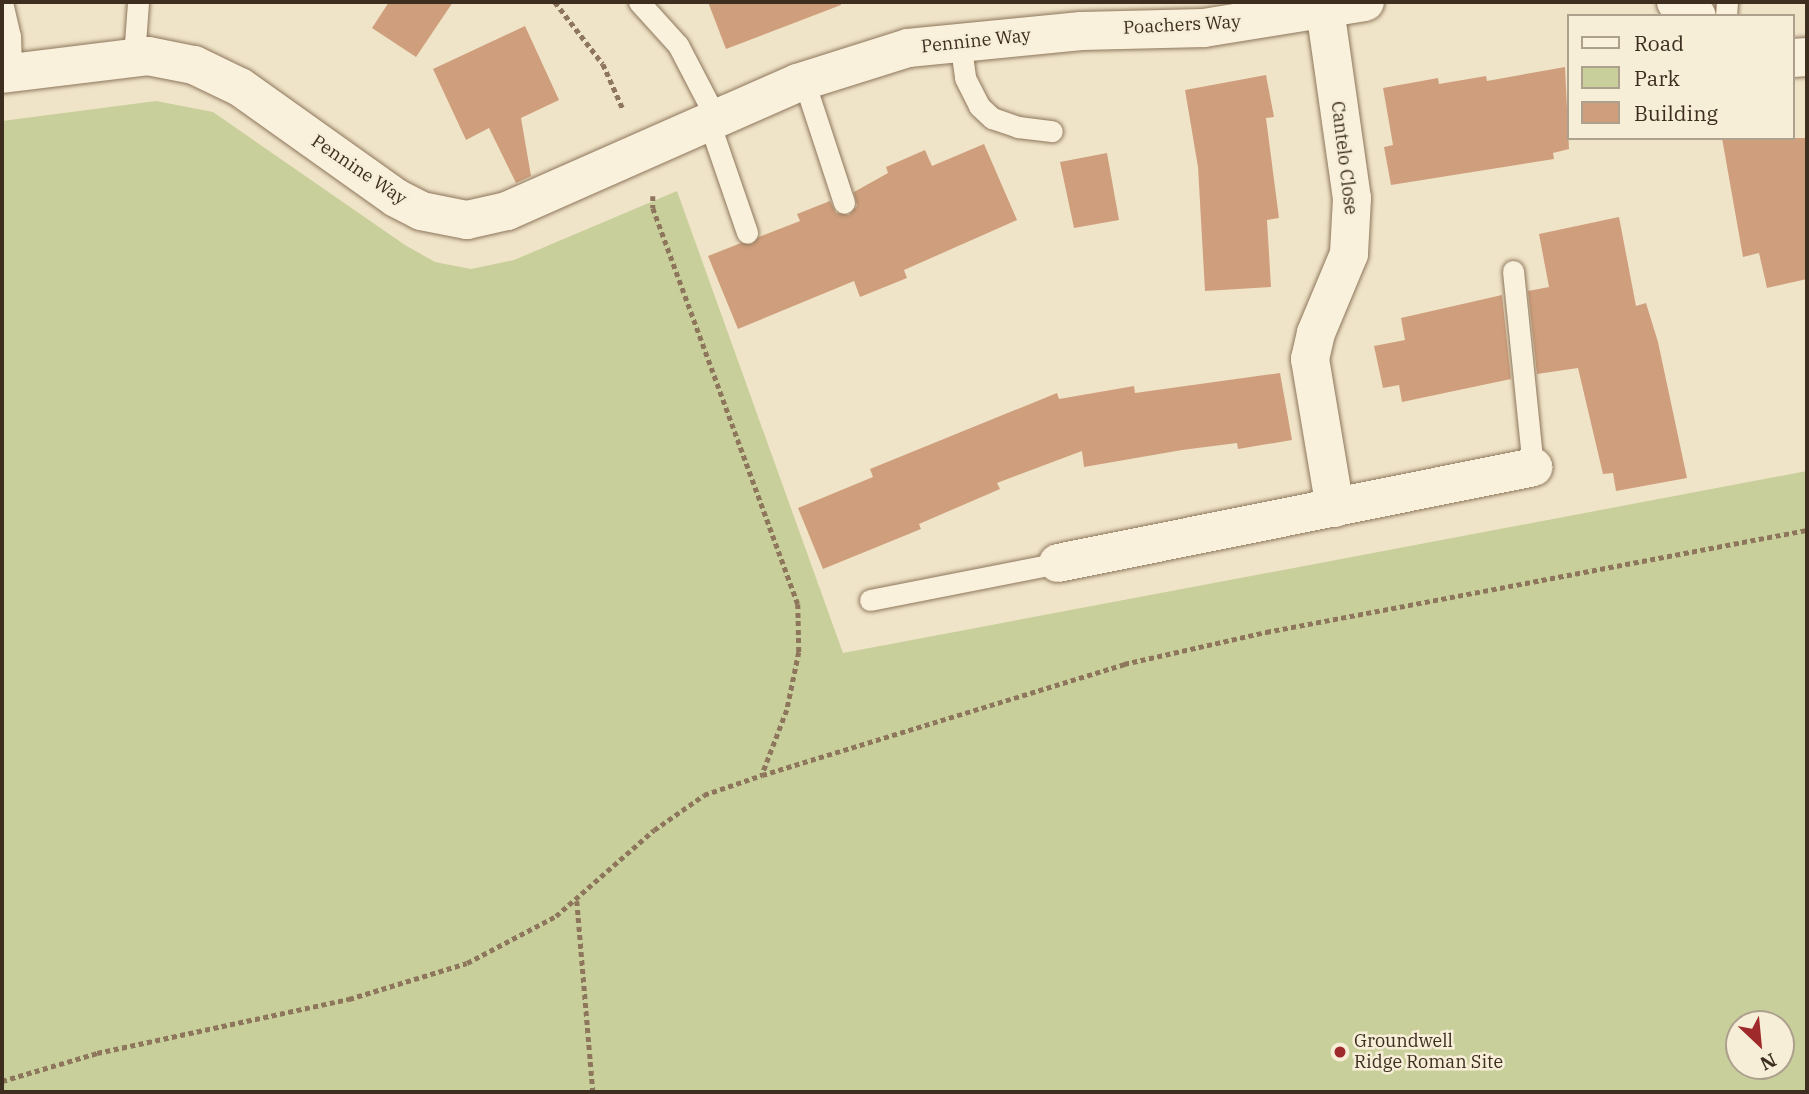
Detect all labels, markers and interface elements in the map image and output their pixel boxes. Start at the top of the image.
street label: Poachers Way [1123,11,1241,39]
legend [1568,14,1795,140]
street label: Pennine Way [920,25,1032,57]
text: Road [1634,29,1684,57]
text: Park [1634,64,1680,92]
text: Building [1634,99,1718,127]
street label: Cantelo Close [1326,100,1362,216]
street label: Pennine Way [307,130,411,210]
north arrow [1725,1010,1795,1080]
place label: Groundwell Ridge Roman Site [1354,1031,1503,1074]
marker: Groundwell Ridge Roman Site [1332,1044,1348,1060]
text: N [1756,1048,1780,1076]

